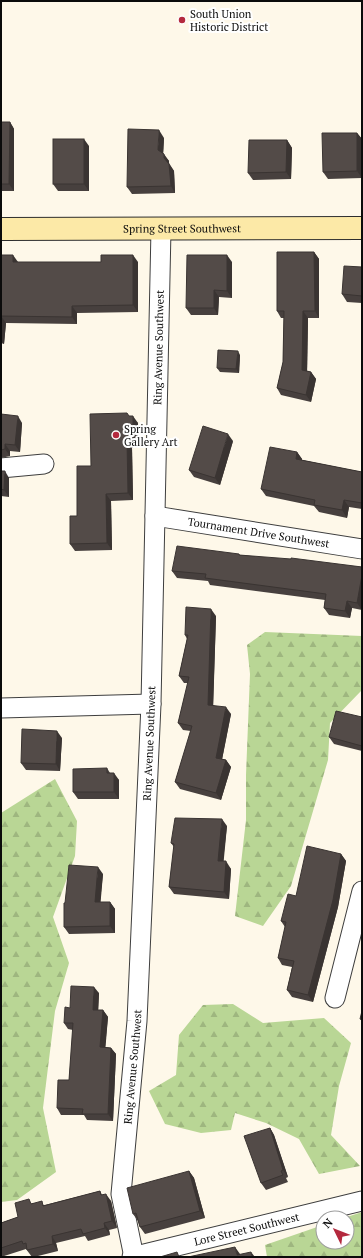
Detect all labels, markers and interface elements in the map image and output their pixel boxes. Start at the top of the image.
place label: South Union Historic District [190,7,268,34]
marker: South Union Historic District [177,15,187,25]
street label: Spring Street Southwest [123,221,241,236]
street label: Ring Avenue Southwest [150,290,167,405]
place label: Spring Gallery Art [124,422,178,449]
marker: Spring Gallery Art [111,430,121,440]
street label: Tournament Drive Southwest [187,514,331,551]
street label: Ring Avenue Southwest [140,686,158,801]
street label: Ring Avenue Southwest [120,1009,145,1125]
street label: Lore Street Southwest [193,1210,301,1249]
north arrow [315,1210,355,1250]
text: N [320,1215,336,1231]

